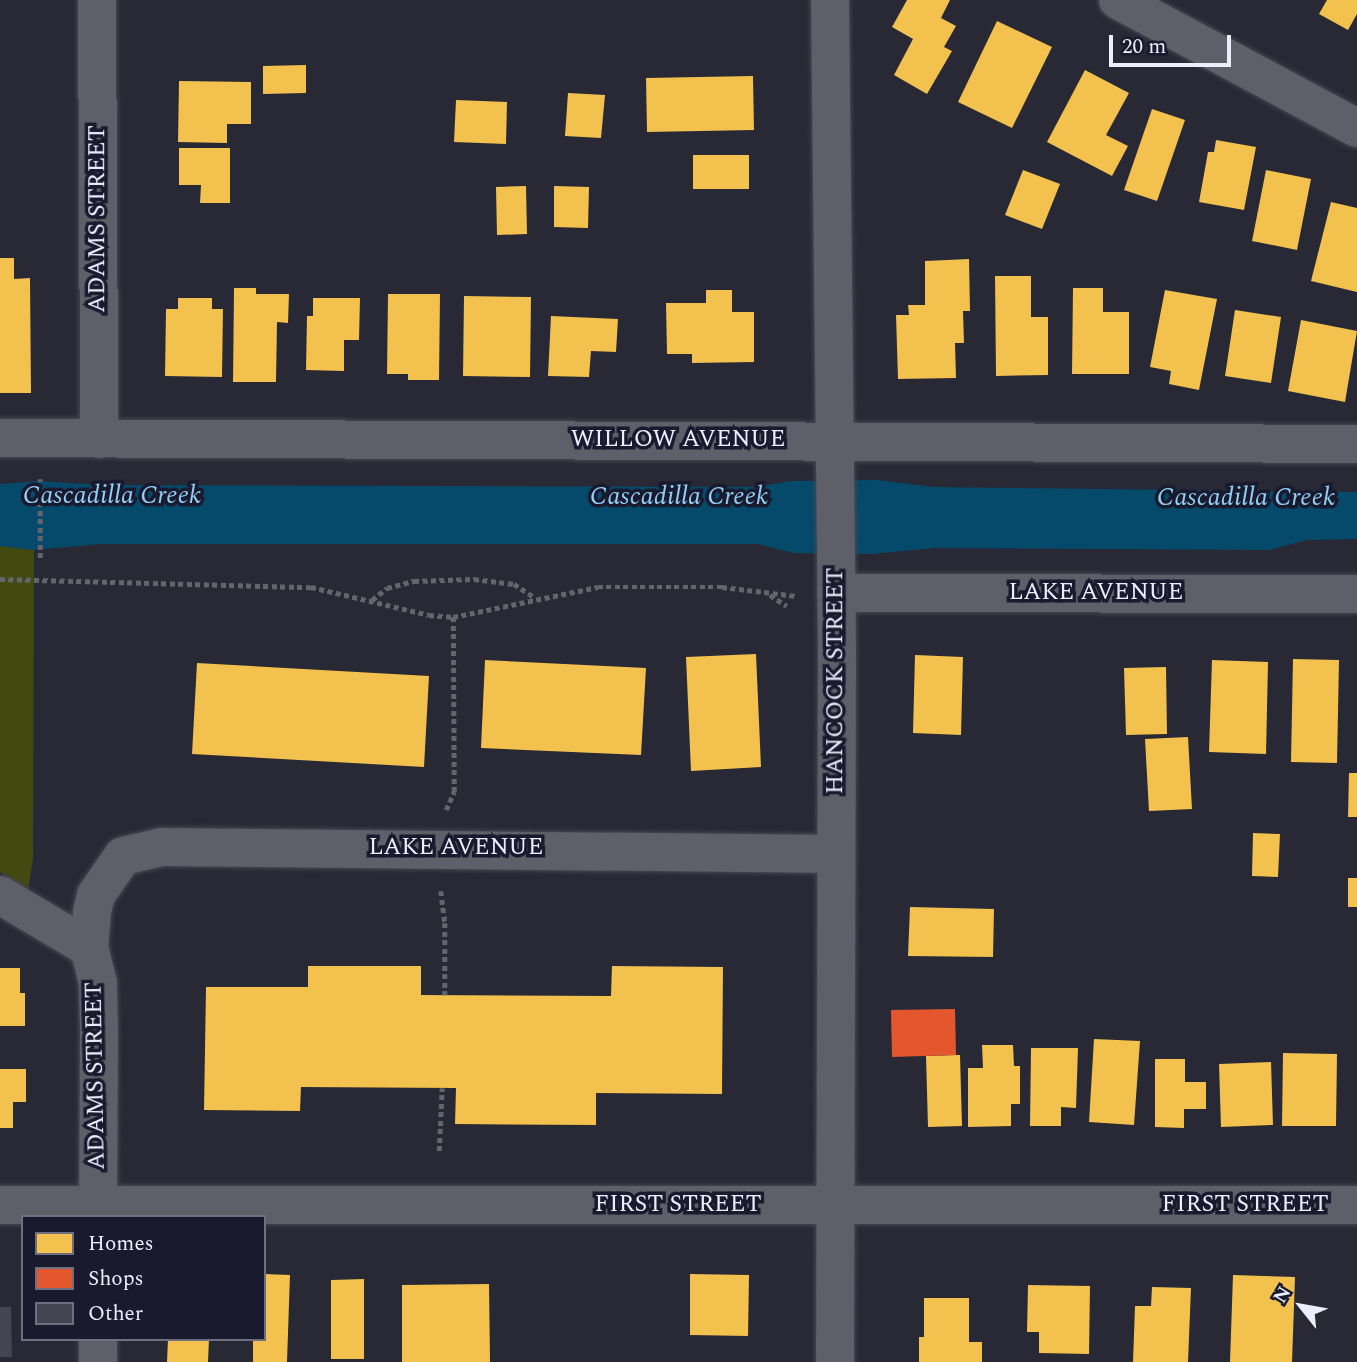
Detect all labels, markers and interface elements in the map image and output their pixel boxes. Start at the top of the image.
scale bar [1112,21,1234,65]
text: 20 m [1122,31,1166,63]
street label: ADAMS STREET [84,125,112,313]
street label: WILLOW AVENUE [571,426,785,454]
water label: Cascadilla Creek [23,480,201,512]
water label: Cascadilla Creek [590,481,768,513]
water label: Cascadilla Creek [1157,482,1335,514]
street label: HANCOCK STREET [822,568,850,794]
street label: LAKE AVENUE [1009,579,1183,607]
street label: LAKE AVENUE [369,834,543,862]
street label: ADAMS STREET [80,982,112,1170]
street label: FIRST STREET [594,1191,762,1219]
street label: FIRST STREET [1161,1191,1329,1219]
legend [21,1215,266,1341]
text: Homes [88,1228,154,1260]
text: Shops [88,1263,144,1295]
north arrow [1266,1271,1336,1341]
text: N [1266,1281,1299,1309]
text: Other [88,1298,143,1330]

